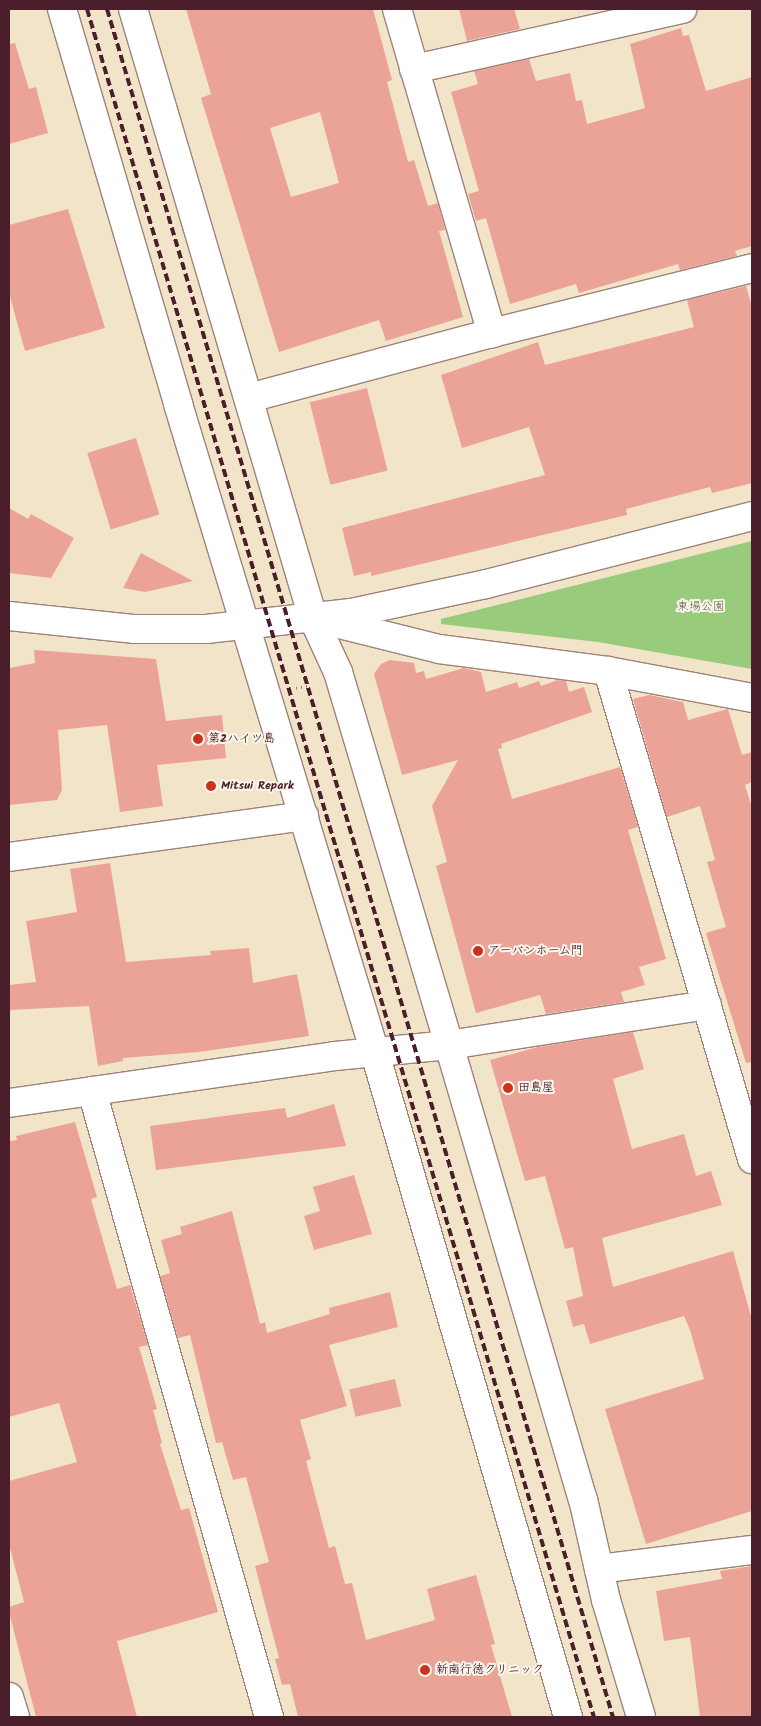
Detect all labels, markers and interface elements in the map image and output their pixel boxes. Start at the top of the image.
park label: 東場公園 [677,600,725,614]
place label: 第2ハイツ島 [208,732,275,746]
marker: 第2ハイツ島 [192,733,204,745]
place label: Mitsui Repark [221,779,294,793]
marker: Mitsui Repark [205,780,217,792]
place label: アーバンホーム門 [488,944,584,958]
marker: アーバンホーム門 [472,945,484,957]
place label: 田島屋 [518,1081,554,1095]
marker: 田島屋 [502,1082,514,1094]
marker: 新南行徳クリニック [418,1663,432,1677]
place label: 新南行徳クリニック [436,1663,544,1677]

